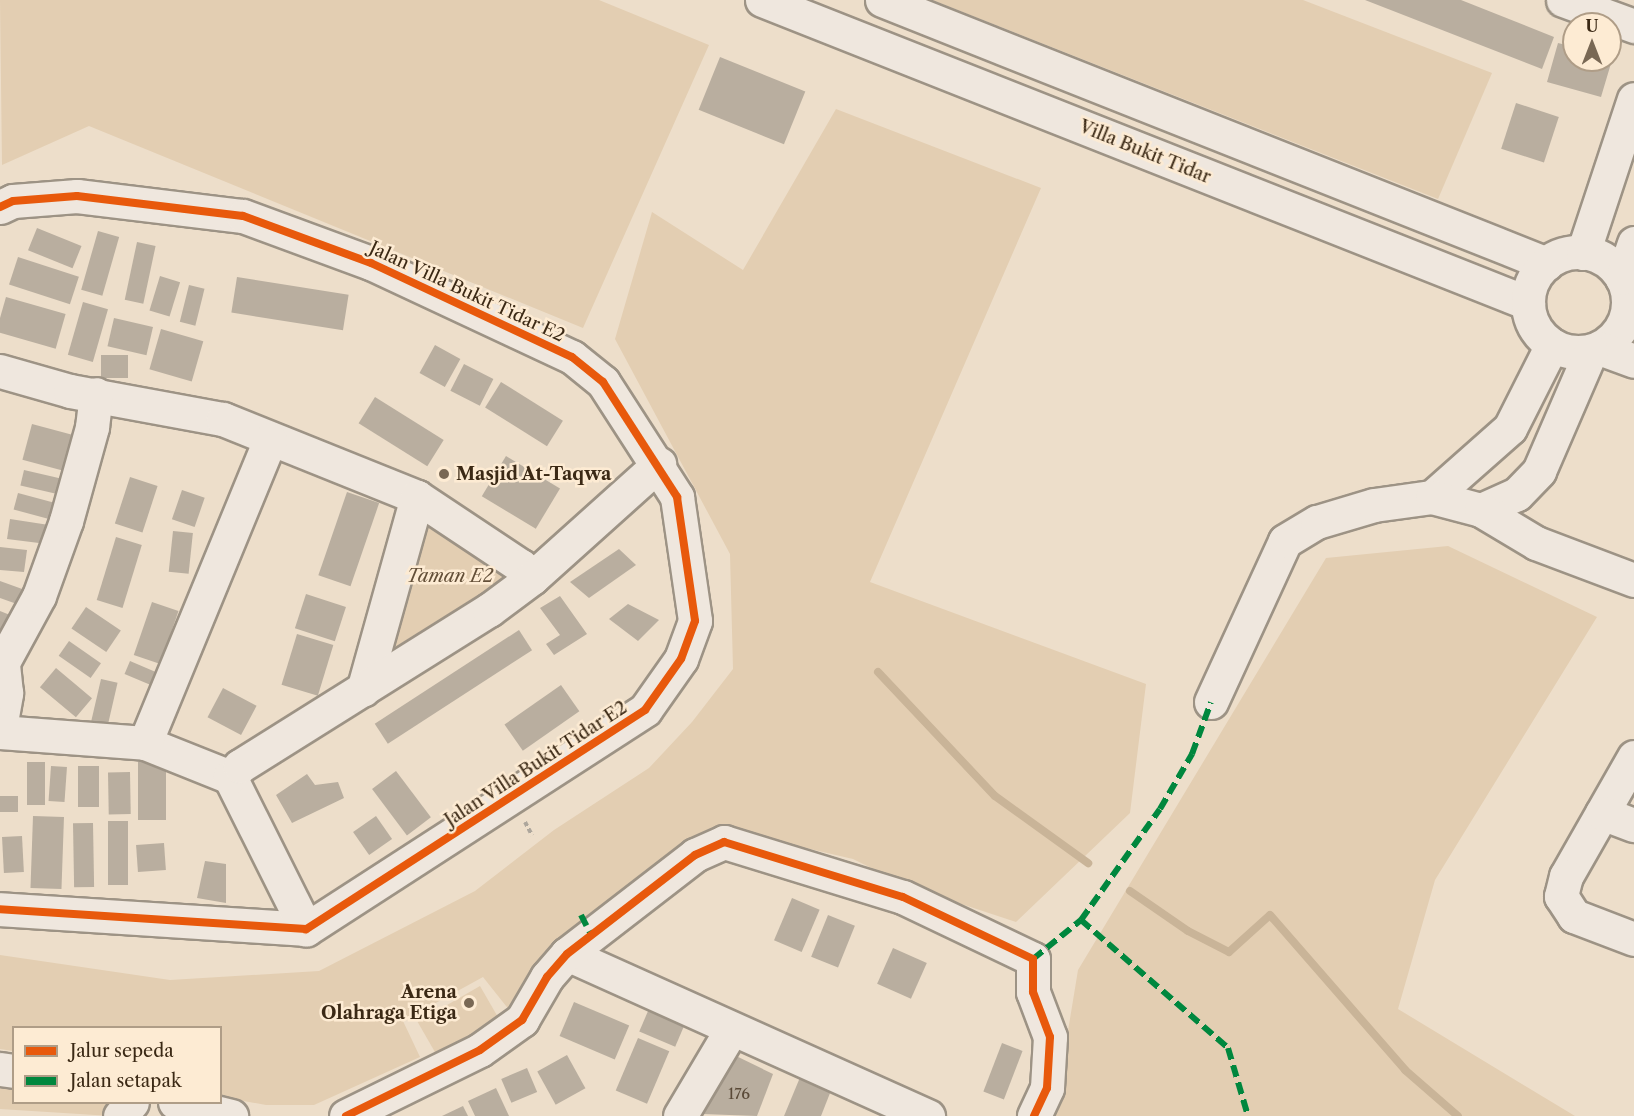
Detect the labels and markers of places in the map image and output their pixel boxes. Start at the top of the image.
place label: Masjid At-Taqwa [456,463,612,485]
marker: Masjid At-Taqwa [437,467,451,481]
place label: Arena Olahraga Etiga [321,982,457,1024]
marker: Arena Olahraga Etiga [462,996,476,1010]

